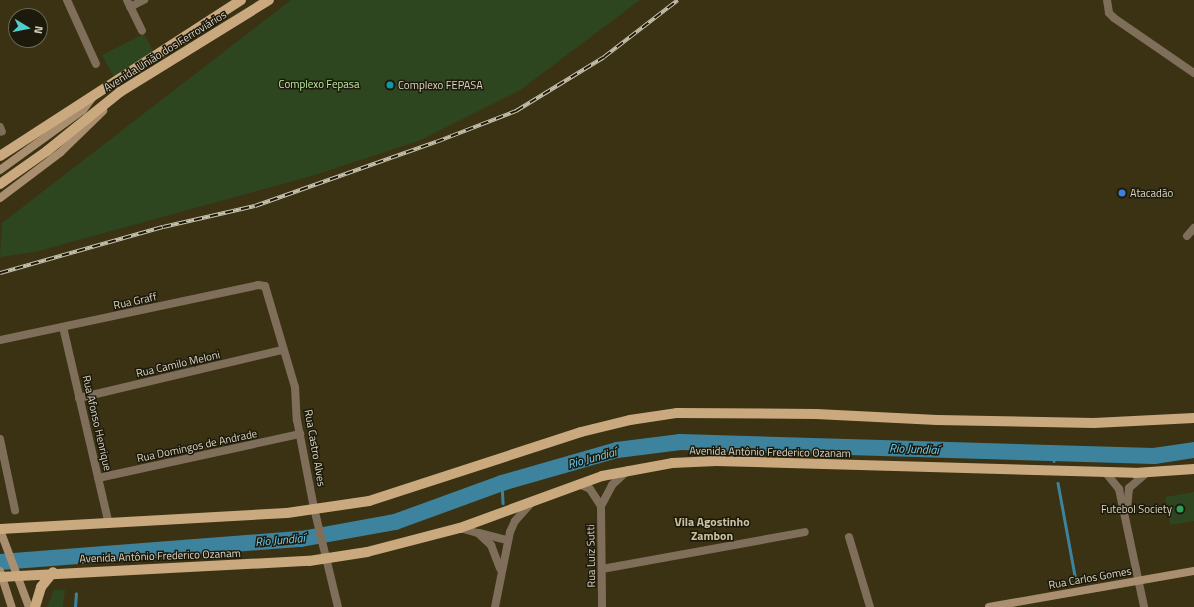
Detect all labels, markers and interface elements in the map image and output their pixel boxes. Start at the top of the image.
north arrow [8,8,48,48]
street label: Avenida União dos Ferroviários [101,8,229,94]
text: N [30,25,47,35]
park label: Complexo Fepasa [279,77,359,91]
place label: Complexo FEPASA [398,78,483,92]
marker: Complexo FEPASA [385,80,395,90]
place label: Atacadão [1130,186,1173,200]
marker: Atacadão [1117,188,1127,198]
street label: Rua Graff [112,290,158,312]
street label: Rua Camilo Meloni [135,348,221,380]
street label: Rua Afonso Henrique [80,374,114,472]
street label: Rua Castro Alves [302,409,328,487]
street label: Rua Domingos de Andrade [136,427,258,465]
water label: Rio Jundiaí [889,441,939,457]
street label: Avenida Antônio Frederico Ozanam [689,444,851,460]
water label: Rio Jundiaí [566,445,618,471]
place label: Futebol Society [1101,502,1172,516]
marker: Futebol Society [1175,504,1185,514]
district label: Vila Agostinho Zambon [674,515,750,543]
street label: Rua Luiz Sutti [584,524,598,588]
water label: Rio Jundiaí [255,531,305,549]
street label: Avenida Antônio Frederico Ozanam [79,547,241,565]
street label: Rua Carlos Gomes [1047,564,1133,592]

